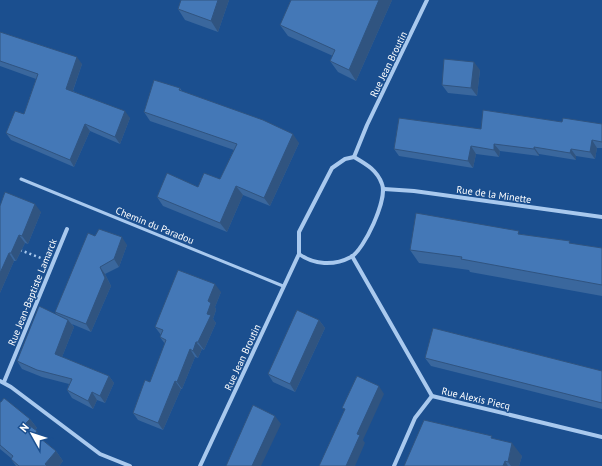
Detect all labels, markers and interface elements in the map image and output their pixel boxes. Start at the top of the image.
street label: Rue Jean Broutin [367,29,410,99]
street label: Rue de la Minette [456,183,532,206]
street label: Chemin du Paradou [114,204,196,247]
street label: Rue Jean-Baptiste Lamarck [5,237,60,348]
street label: Rue Jean Broutin [221,322,263,392]
street label: Rue Alexis Piecq [440,384,511,413]
north arrow [12,414,52,454]
text: N [17,420,32,435]

